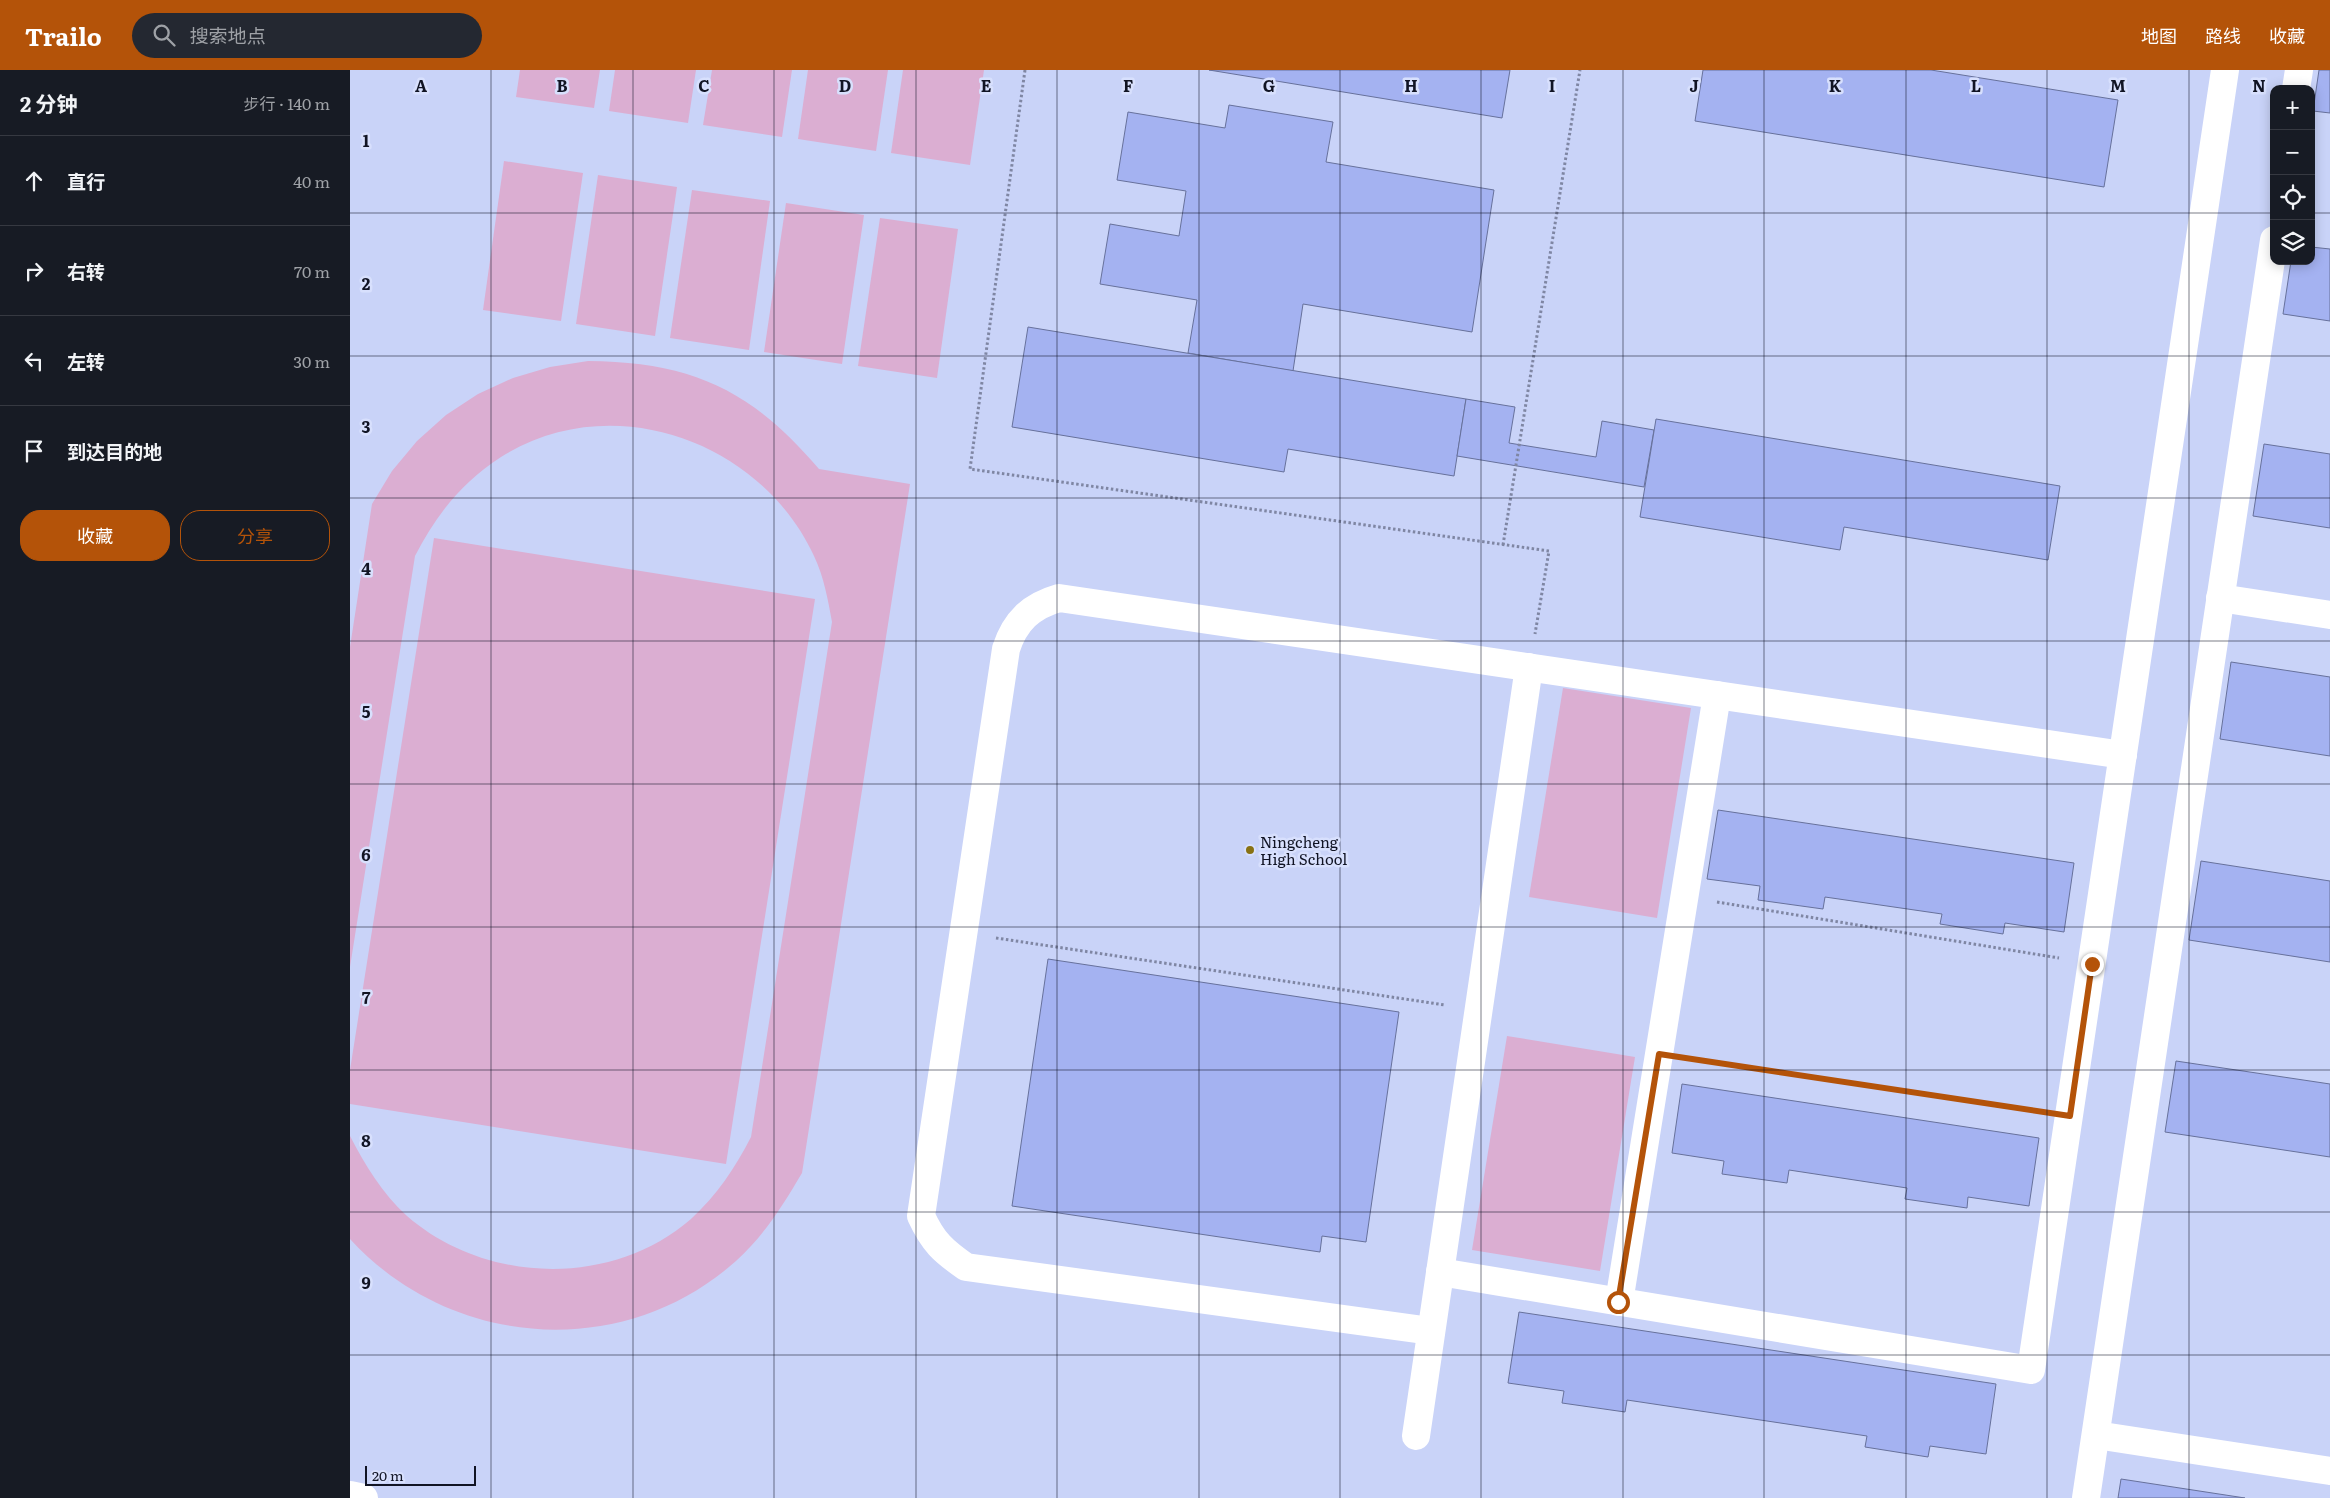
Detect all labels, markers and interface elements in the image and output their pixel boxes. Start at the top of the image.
search box [132,13,482,58]
text: Trailo [25,18,102,53]
icon: search [150,21,178,49]
text: 搜索地点 [190,21,266,49]
text: 地图 [2141,22,2177,49]
text: 路线 [2205,22,2241,49]
text: 收藏 [2269,22,2305,49]
text: A [415,73,427,97]
text: B [556,73,568,97]
text: C [698,73,710,97]
text: D [839,73,851,97]
text: E [981,73,992,97]
text: F [1123,73,1133,97]
text: G [1263,73,1275,97]
text: H [1404,73,1418,97]
text: I [1549,73,1555,97]
text: J [1689,73,1699,97]
text: K [1829,73,1842,97]
text: L [1971,73,1981,97]
text: M [2110,73,2126,97]
text: N [2252,73,2266,97]
map controls [2270,85,2315,265]
button: + [2270,85,2315,130]
text: 2 分钟 [20,87,77,118]
text: 步行 · 140 m [244,91,330,115]
text: 1 [363,128,370,152]
button: − [2270,130,2315,175]
icon: ahead [20,167,48,195]
text: 直行 [67,167,105,195]
text: 40 m [293,169,330,193]
button: locate [2270,175,2315,220]
button: layers [2270,220,2315,265]
icon: right [20,257,48,285]
text: 右转 [67,257,105,285]
text: 70 m [294,259,330,283]
text: 2 [362,271,371,295]
icon: left [20,347,48,375]
text: 左转 [67,347,105,375]
text: 30 m [293,349,330,373]
text: 3 [362,414,371,438]
icon: arrive [20,437,48,465]
text: 到达目的地 [67,437,162,465]
button: 收藏 [20,510,170,561]
button: 分享 [180,510,330,561]
text: 4 [361,556,371,580]
text: 5 [362,699,371,723]
place label: Ningcheng High School [1260,830,1347,870]
text: 6 [361,842,371,866]
marker: Ningcheng High School [1244,844,1256,856]
route end [2081,953,2104,976]
text: 7 [362,985,371,1009]
text: 8 [361,1128,371,1152]
text: 9 [361,1270,371,1294]
route start [1607,1291,1630,1314]
scale bar [365,1463,476,1486]
text: 20 m [372,1465,404,1485]

